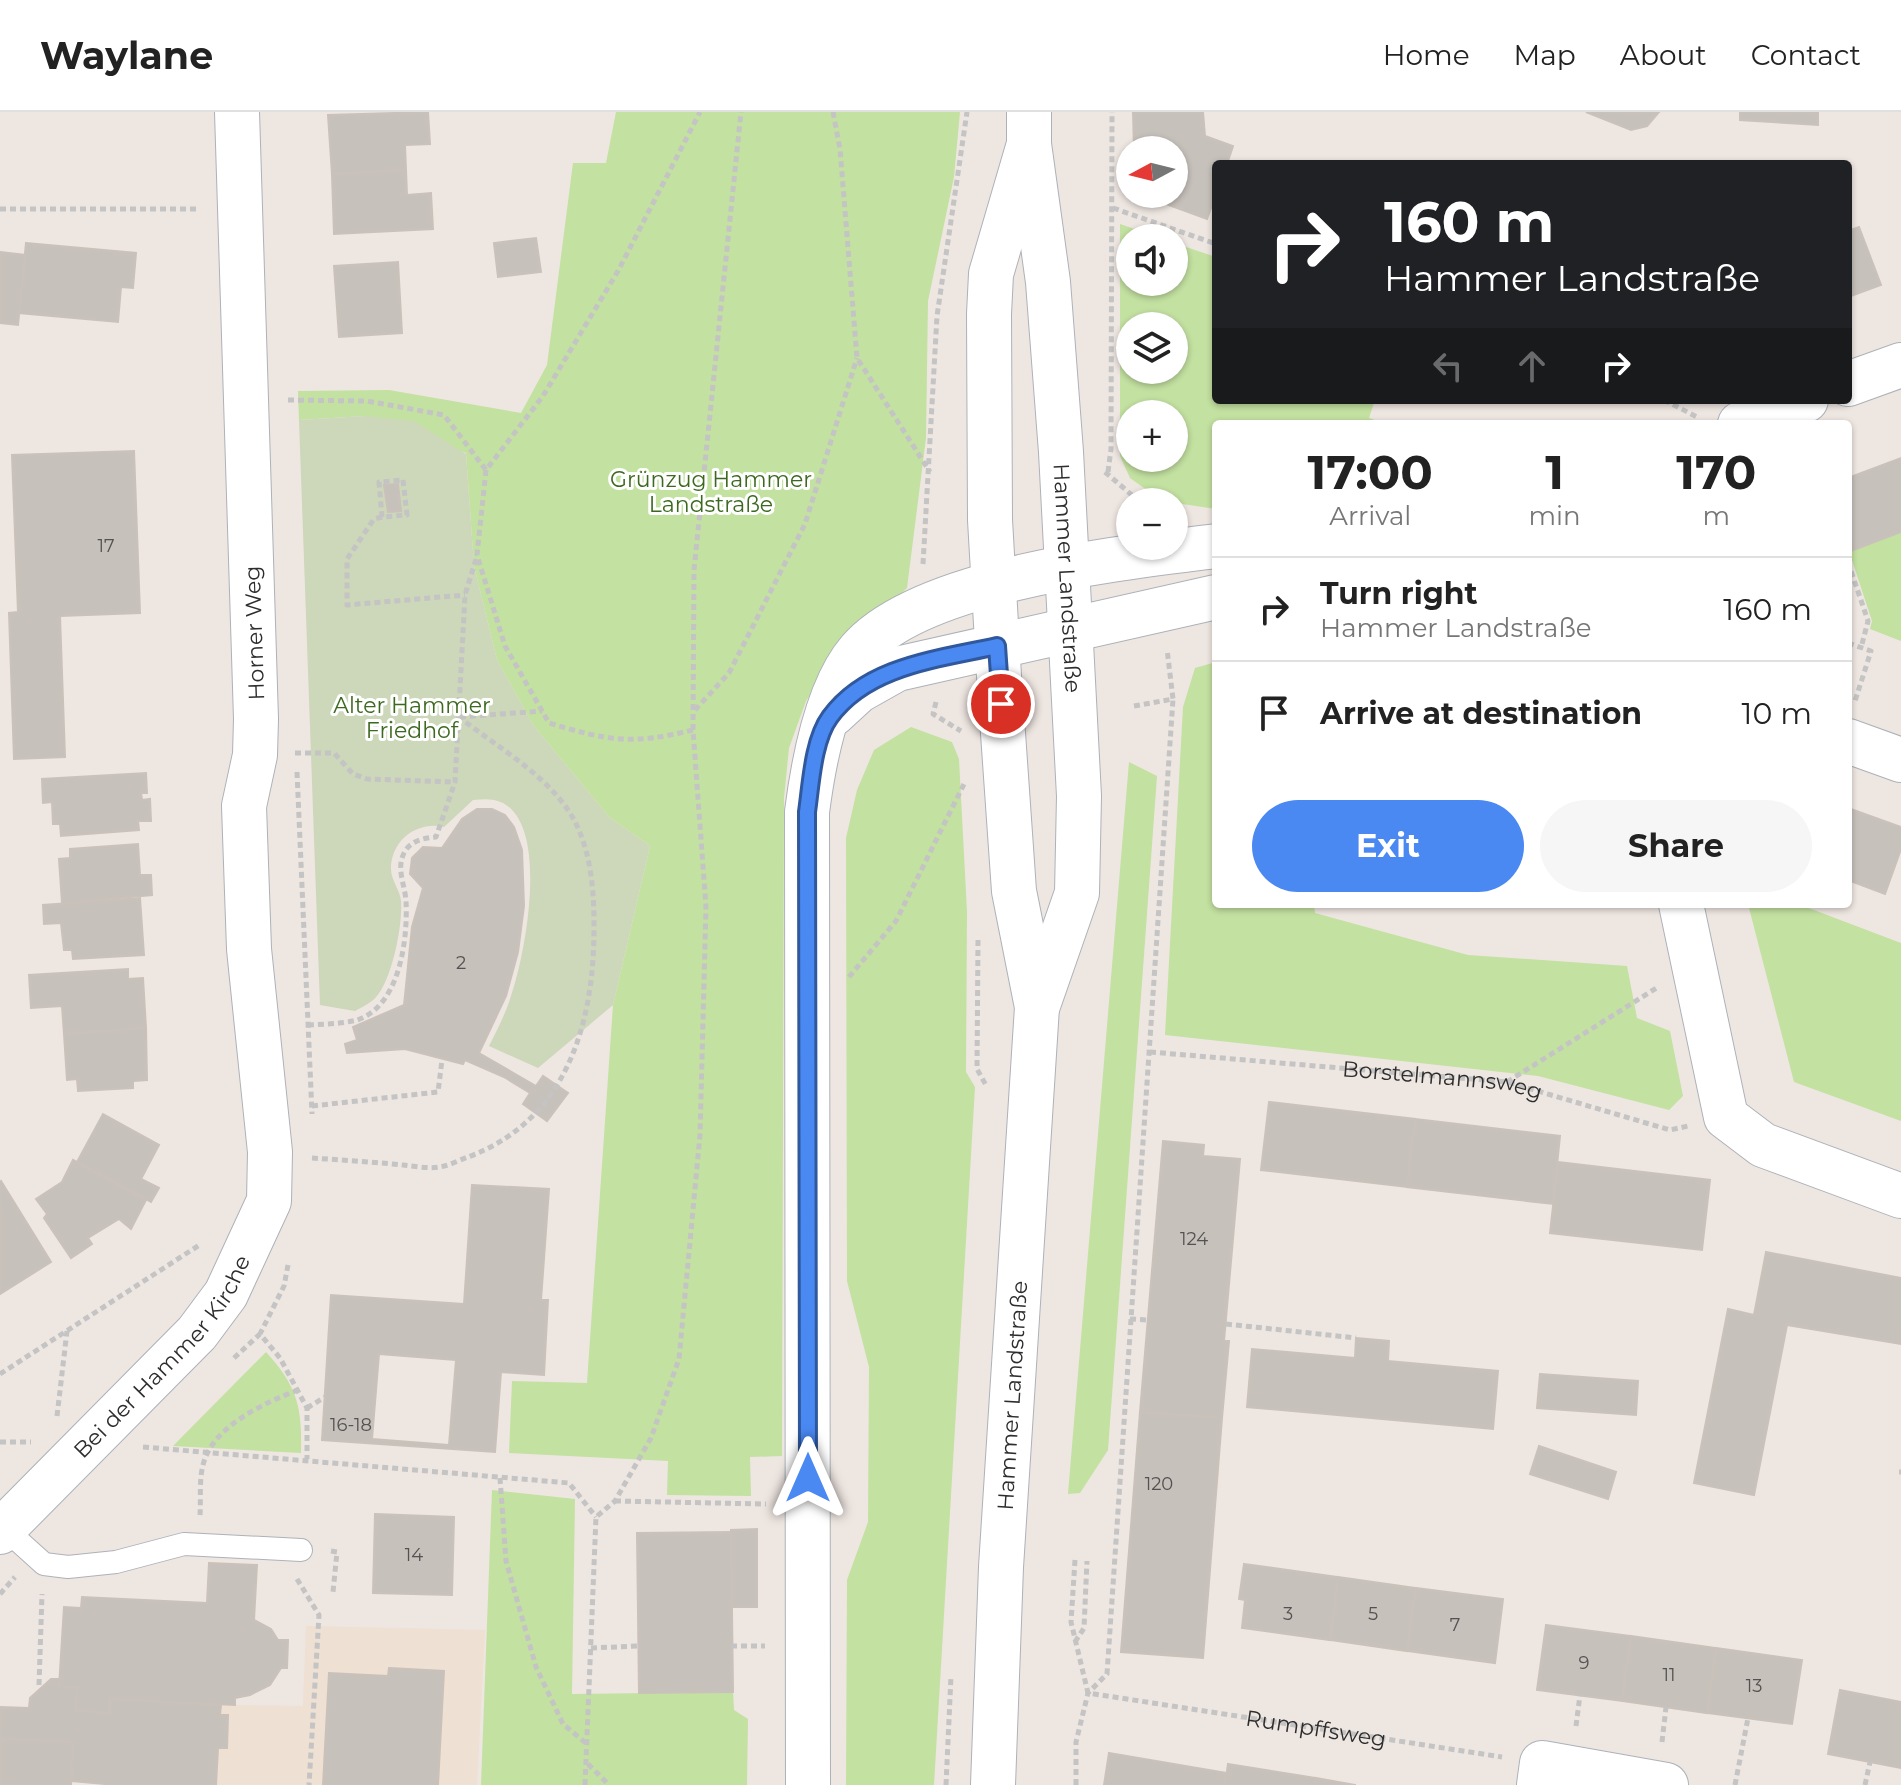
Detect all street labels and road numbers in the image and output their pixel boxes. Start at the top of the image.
street label: Hammer Landstraße [1048,463,1087,694]
street label: Horner Weg [239,565,270,701]
street label: Borstelmannsweg [1341,1055,1546,1106]
street label: Bei der Hammer Kirche [68,1251,256,1464]
street label: Hammer Landstraße [992,1280,1033,1511]
street label: Rumpffsweg [1244,1705,1388,1753]

